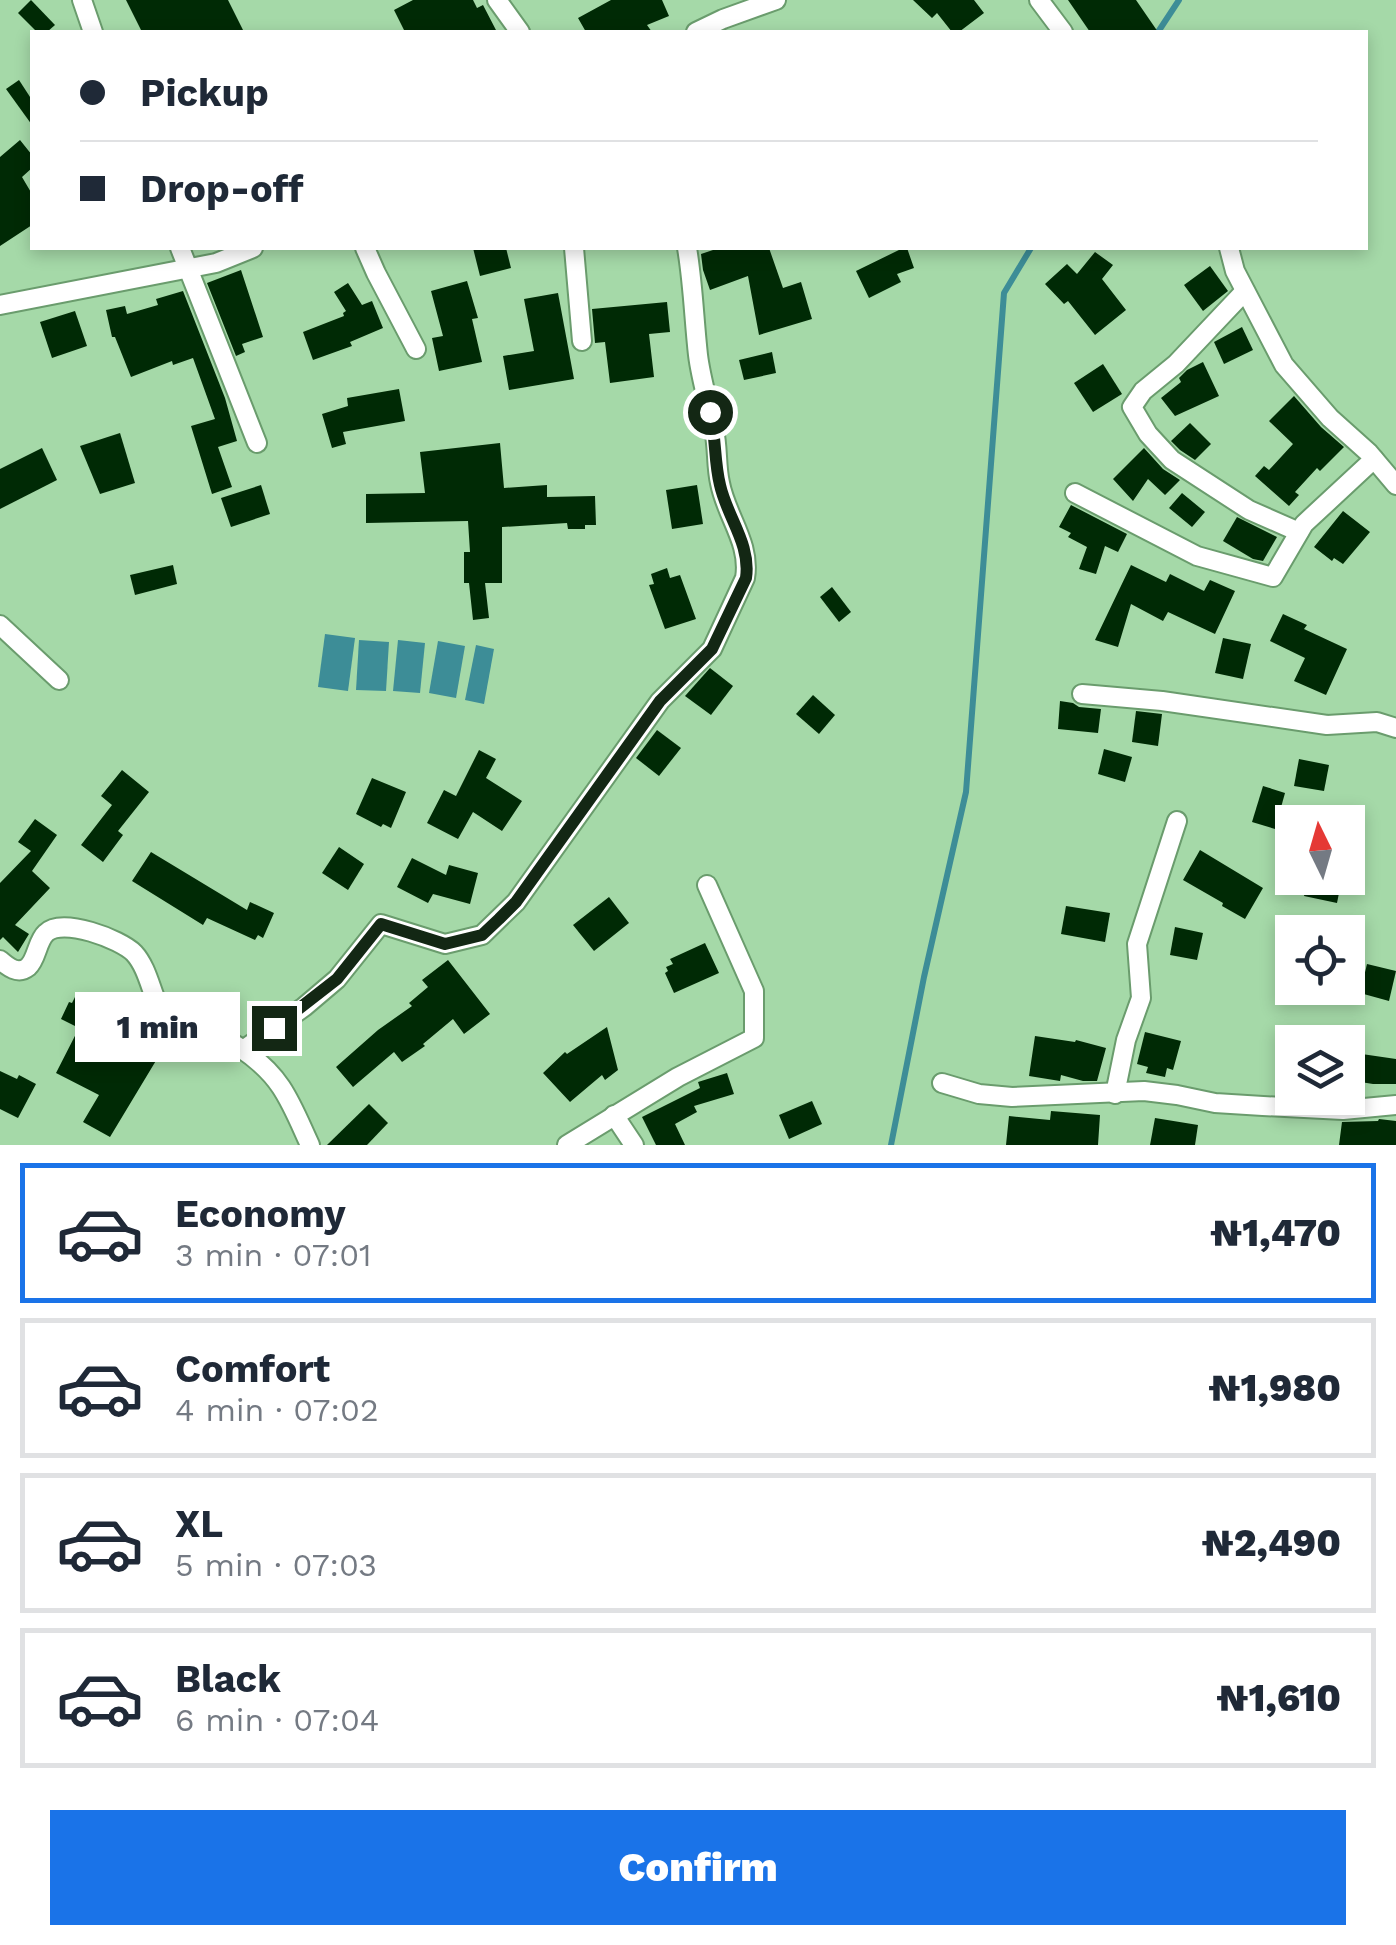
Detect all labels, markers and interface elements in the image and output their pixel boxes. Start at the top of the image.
text: Pickup [140,71,269,115]
text: Drop-off [140,167,304,211]
route start [688,390,733,435]
north arrow [1275,805,1365,895]
map controls [1275,805,1365,1115]
button: locate [1275,915,1365,1005]
callout: 1 min [74,993,239,1063]
route end [252,1006,297,1051]
text: 1 min [116,1008,199,1046]
button: layers [1275,1025,1365,1115]
icon: car [55,1188,145,1278]
text: Economy [175,1192,346,1236]
text: ₦1,470 [1210,1211,1341,1255]
text: 3 min · 07:01 [175,1236,372,1274]
icon: car [55,1343,145,1433]
text: Comfort [175,1347,330,1391]
text: ₦1,980 [1208,1366,1341,1410]
text: 4 min · 07:02 [175,1391,379,1429]
icon: car [55,1498,145,1588]
text: XL [175,1502,223,1546]
text: ₦2,490 [1201,1521,1341,1565]
text: 5 min · 07:03 [175,1546,377,1584]
icon: car [55,1653,145,1743]
text: Black [175,1657,281,1701]
text: ₦1,610 [1216,1676,1341,1720]
text: 6 min · 07:04 [175,1701,379,1739]
button: Confirm [50,1810,1346,1925]

